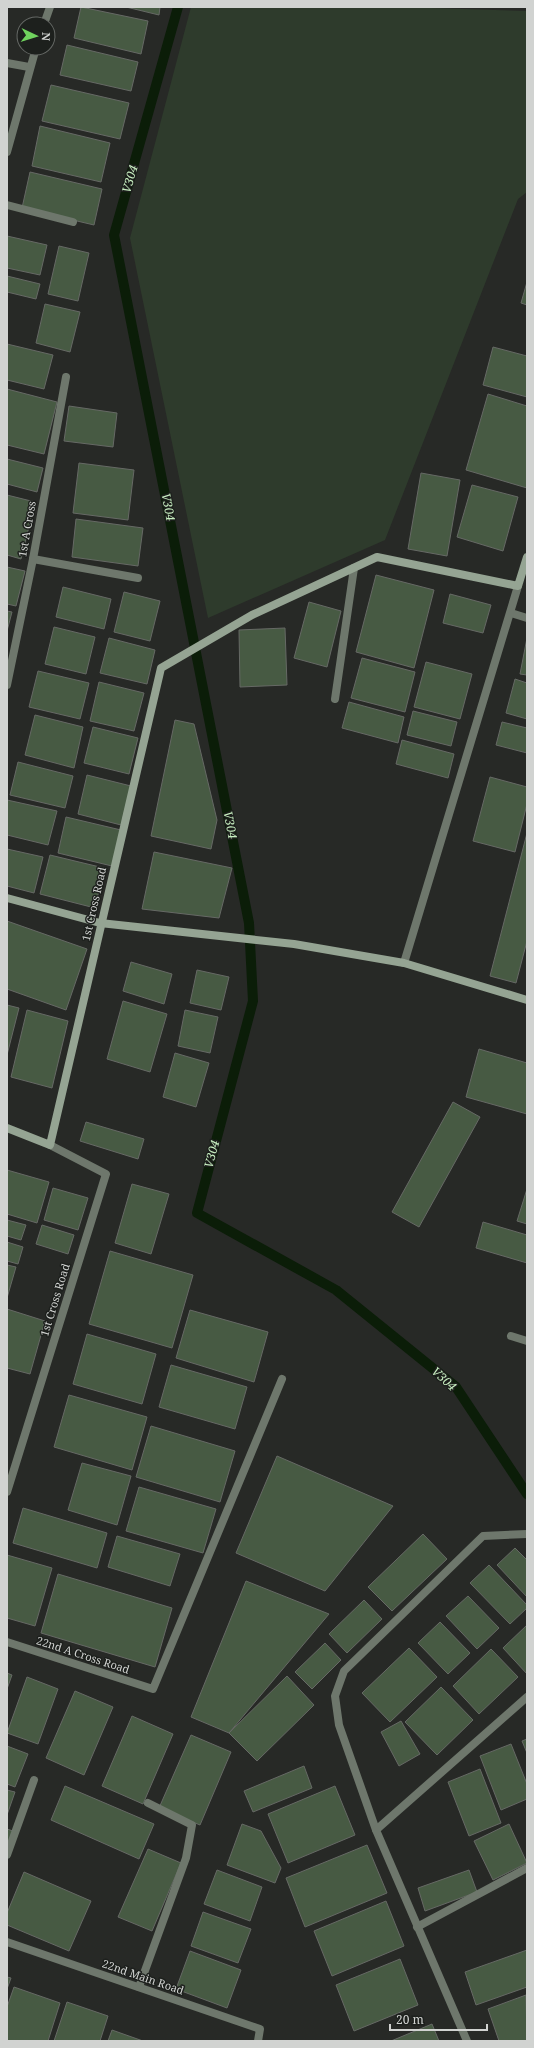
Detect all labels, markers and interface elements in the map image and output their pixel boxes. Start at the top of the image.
north arrow [16,16,56,56]
text: N [39,32,54,42]
water label: V304 [117,163,142,195]
water label: V304 [157,491,180,523]
street label: 1st A Cross [14,500,39,558]
water label: V304 [219,809,242,841]
street label: 1st Cross Road [78,865,109,942]
water label: V304 [200,1138,223,1170]
street label: 1st Cross Road [36,1261,73,1338]
water label: V304 [428,1363,461,1395]
street label: 22nd A Cross Road [35,1632,132,1677]
street label: 22nd Main Road [100,1956,186,1998]
scale bar [390,2006,487,2032]
text: 20 m [396,2011,424,2028]

